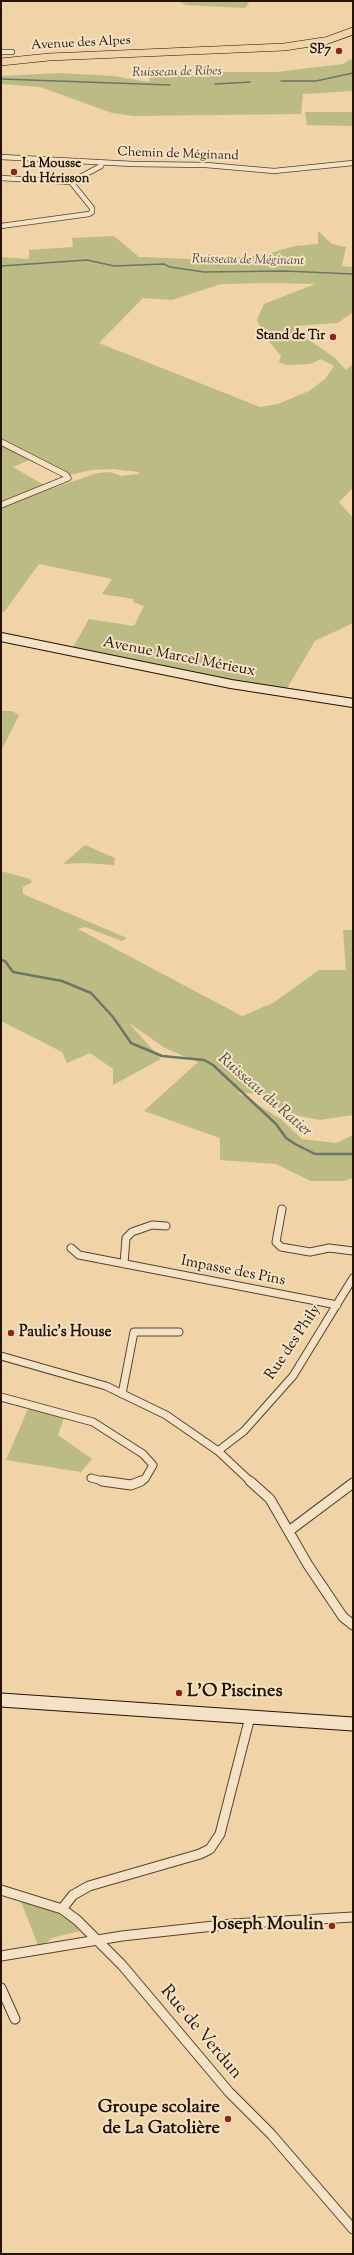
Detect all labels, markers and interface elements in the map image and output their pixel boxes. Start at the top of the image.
street label: Avenue des Alpes [31,34,131,54]
place label: SP7 [310,43,331,59]
marker: SP7 [334,46,344,56]
water label: Ruisseau de Ribes [132,64,222,82]
street label: Chemin de Méginand [117,145,239,165]
place label: La Mousse du Hérisson [22,157,89,188]
marker: La Mousse du Hérisson [9,167,19,177]
water label: Ruisseau de Méginant [192,252,304,270]
place label: Stand de Tir [256,329,325,345]
marker: Stand de Tir [328,332,338,342]
street label: Avenue Marcel Mérieux [101,634,257,682]
water label: Ruisseau du Ratier [213,1050,315,1142]
street label: Impasse des Pins [179,1253,287,1291]
street label: Rue des Phily [262,1302,326,1384]
place label: Paulic's House [19,1324,112,1342]
marker: Paulic's House [6,1328,16,1338]
place label: L'O Piscines [187,1682,283,1704]
marker: L'O Piscines [174,1688,184,1698]
place label: Joseph Moulin [212,1915,324,1937]
marker: Joseph Moulin [327,1921,337,1931]
street label: Rue de Verdun [154,1982,246,2084]
place label: Groupe scolaire de La Gatolière [98,2098,220,2140]
marker: Groupe scolaire de La Gatolière [223,2114,233,2124]

